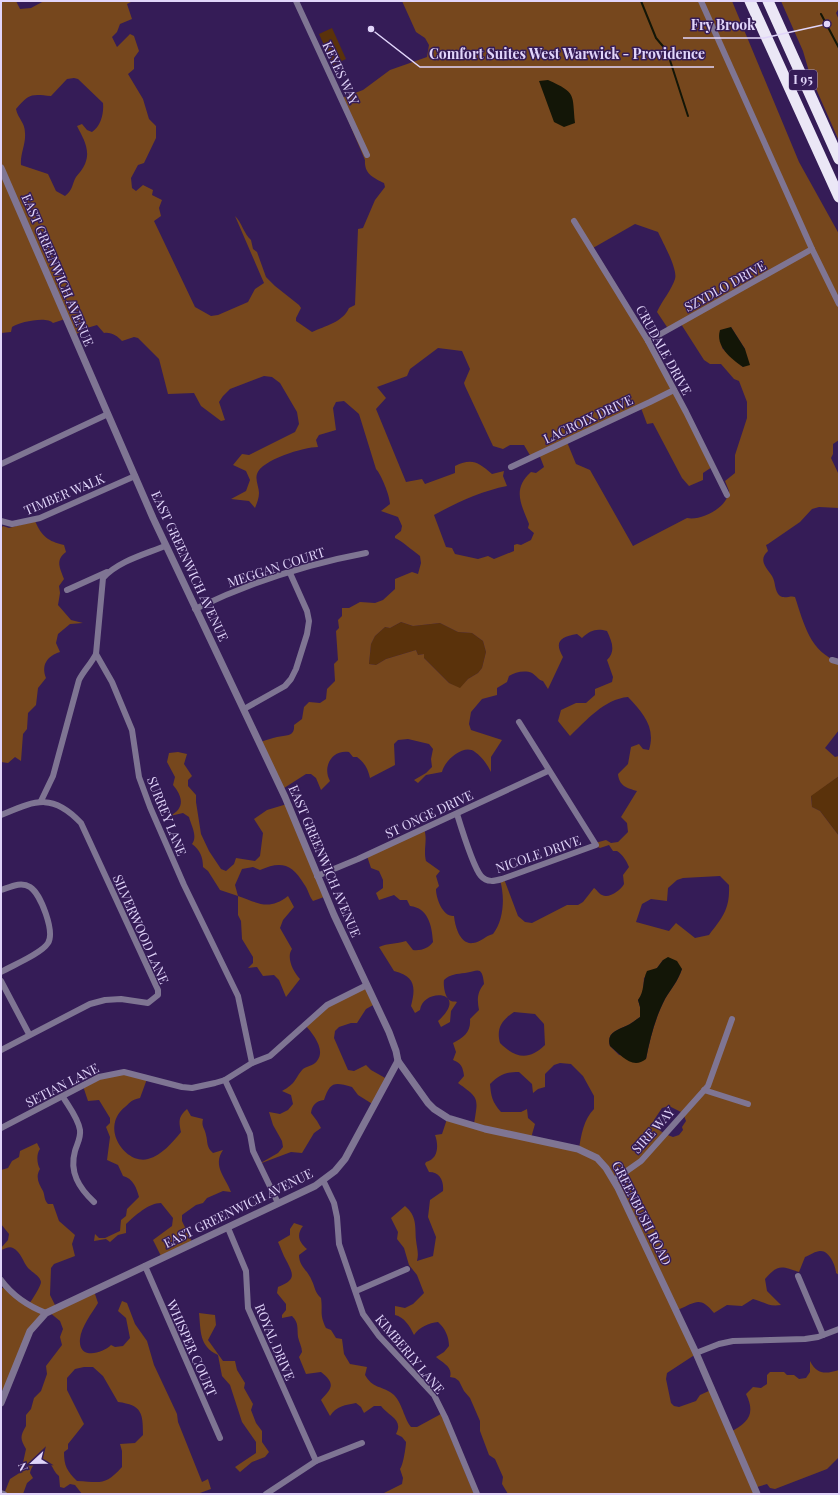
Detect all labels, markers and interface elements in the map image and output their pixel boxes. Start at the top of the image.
callout: Fry Brook [683,12,764,38]
text: Fry Brook [691,15,756,34]
street label: KEYES WAY [319,38,364,108]
callout: Comfort Suites West Warwick - Providence [420,41,714,67]
text: Comfort Suites West Warwick - Providence [429,44,705,63]
road number: I 95 [789,70,817,90]
street label: EAST GREENWICH AVENUE [19,191,98,349]
street label: SZYDLO DRIVE [681,256,768,315]
street label: CRUDALE DRIVE [633,302,696,398]
street label: LACROIX DRIVE [540,390,635,447]
street label: TIMBER WALK [21,469,107,518]
street label: EAST GREENWICH AVENUE [148,488,233,644]
street label: MEGGAN COURT [225,543,327,590]
street label: SURREY LANE [144,774,191,858]
street label: EAST GREENWICH AVENUE [286,782,365,940]
street label: ST ONGE DRIVE [382,786,476,841]
street label: NICOLE DRIVE [493,831,583,876]
street label: SILVERWOOD LANE [110,872,173,986]
street label: SETIAN LANE [22,1059,102,1110]
street label: SIRE WAY [627,1103,678,1156]
street label: GREENBUSH ROAD [609,1158,676,1268]
street label: EAST GREENWICH AVENUE [160,1164,315,1251]
street label: WHISPER COURT [163,1296,221,1399]
street label: ROYAL DRIVE [252,1301,299,1383]
street label: KIMBERLY LANE [372,1310,449,1397]
north arrow [12,1443,52,1483]
text: N [14,1460,31,1473]

